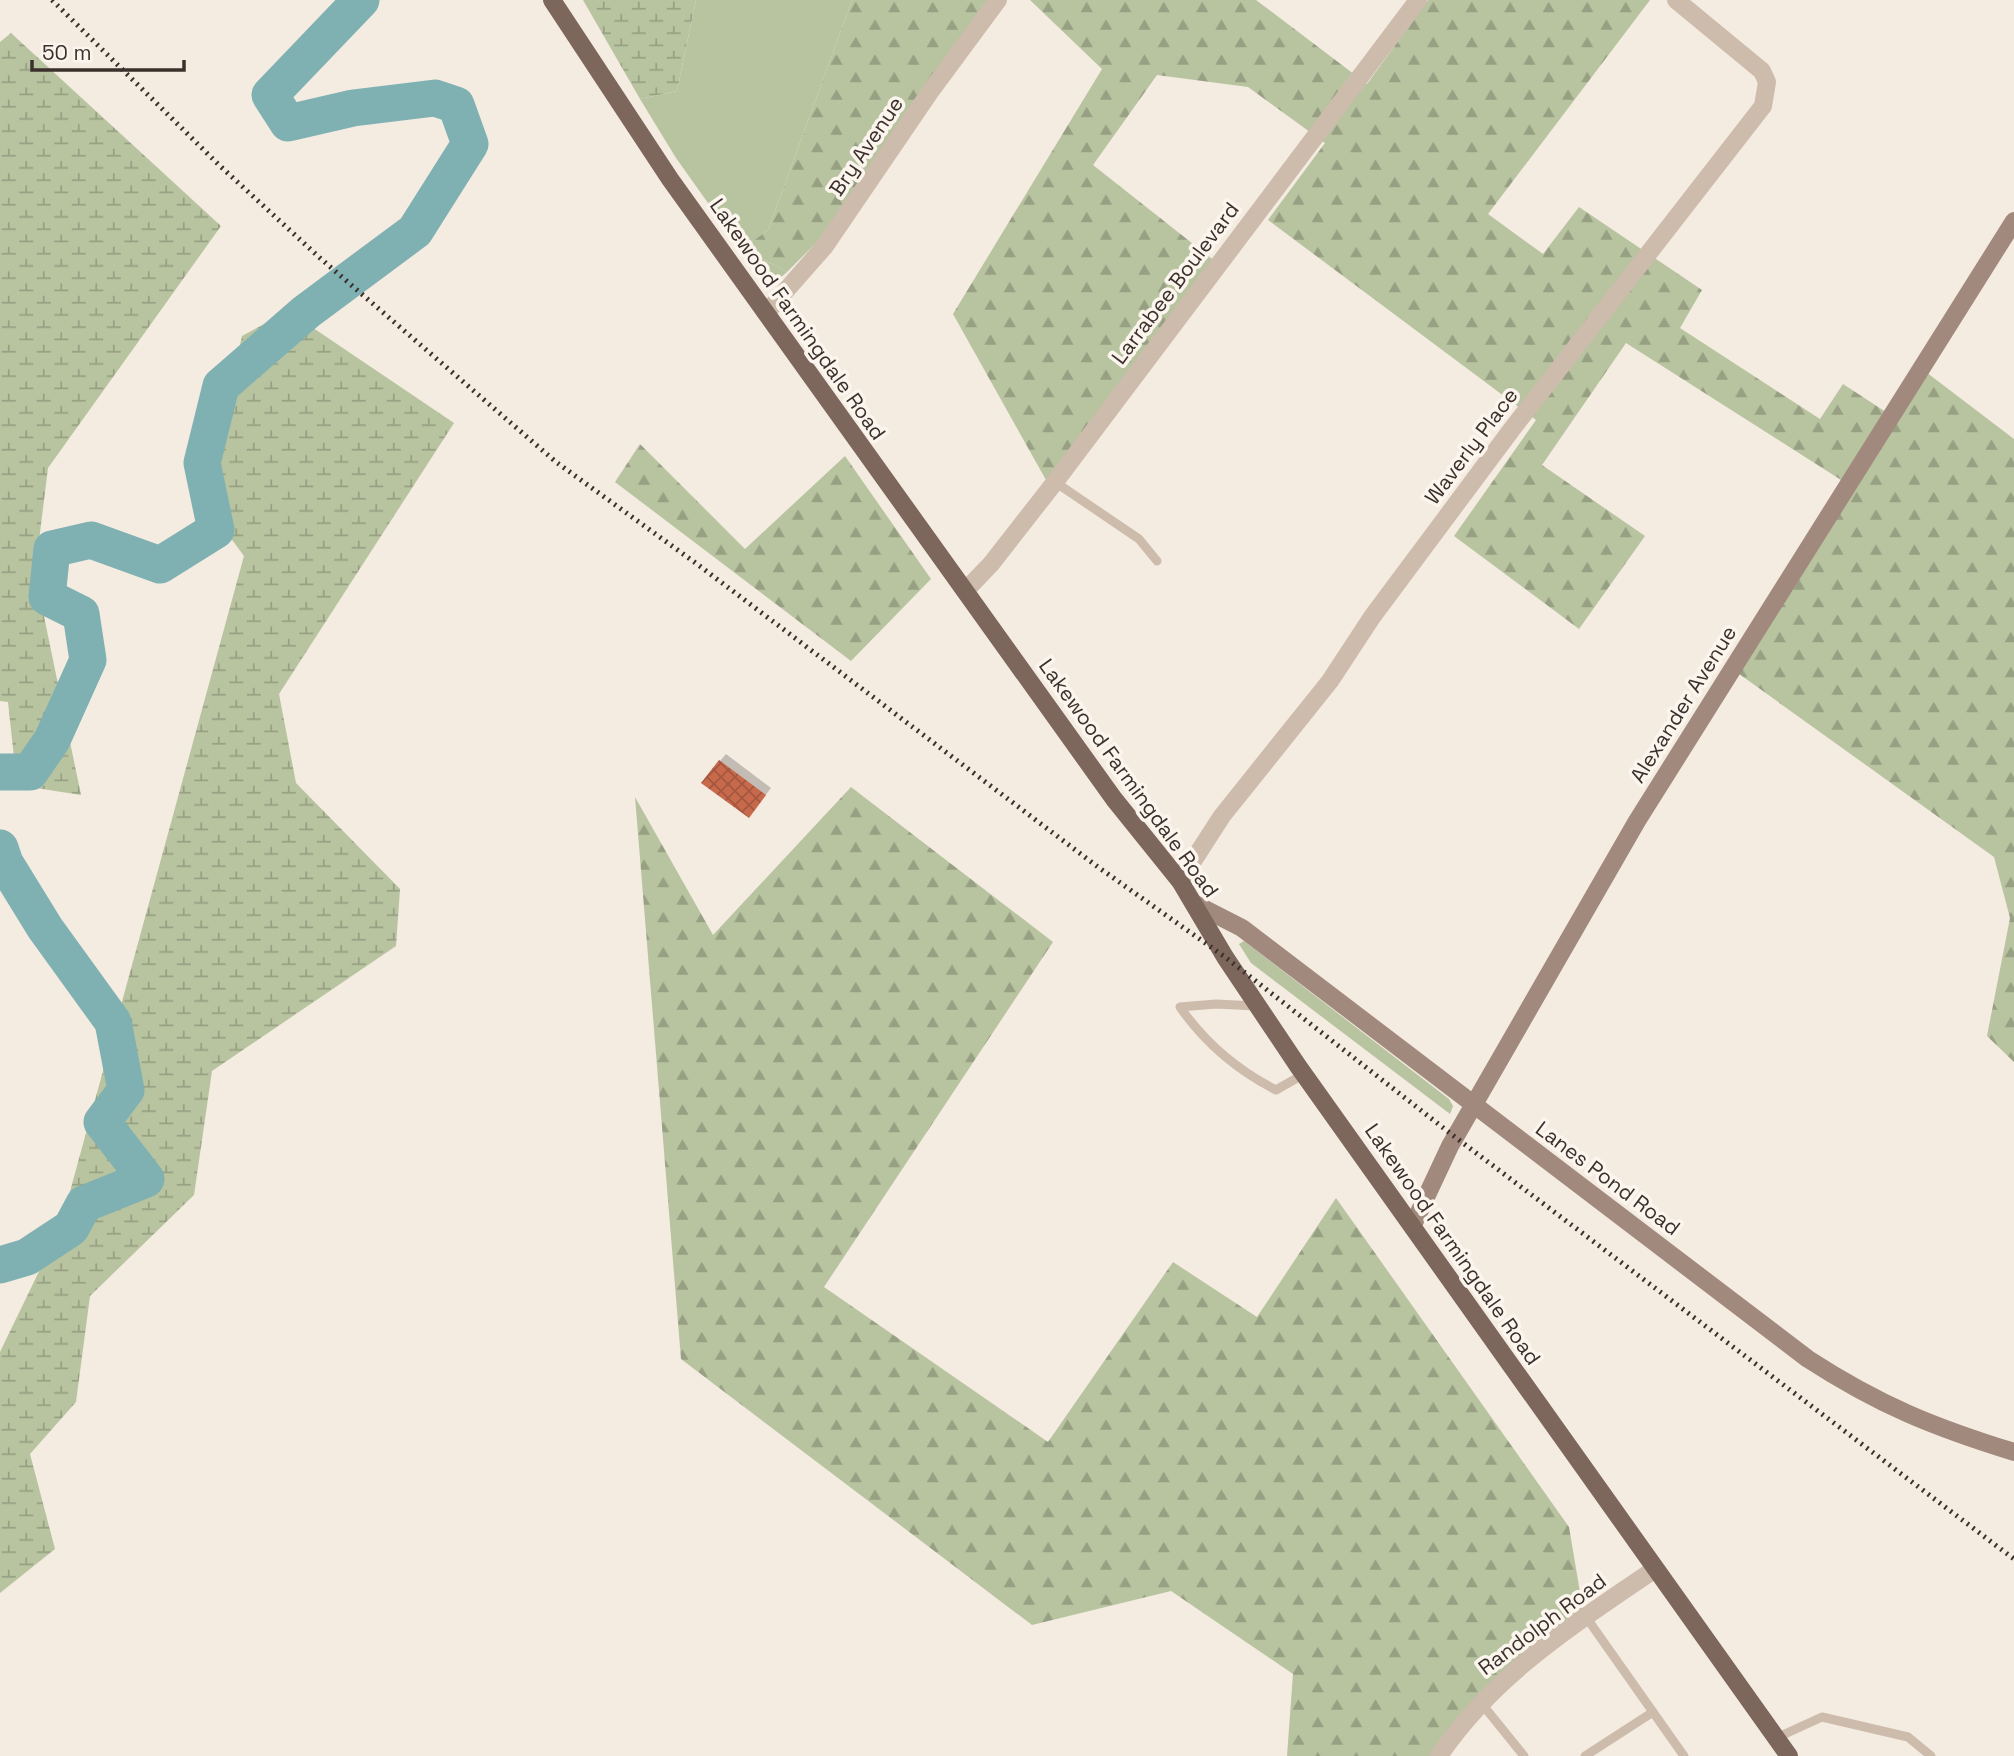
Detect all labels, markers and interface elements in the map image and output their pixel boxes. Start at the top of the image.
scale bar [32,28,184,72]
text: 50 m [42,39,92,66]
street label: Bry Avenue [823,91,909,201]
street label: Lakewood Farmingdale Road [704,193,892,445]
street label: Larrabee Boulevard [1105,197,1245,369]
street label: Waverly Place [1418,382,1524,510]
street label: Alexander Avenue [1624,620,1742,788]
street label: Lakewood Farmingdale Road [1033,653,1225,903]
street label: Lanes Pond Road [1530,1115,1686,1241]
street label: Lakewood Farmingdale Road [1359,1118,1547,1370]
street label: Randolph Road [1473,1567,1611,1681]

